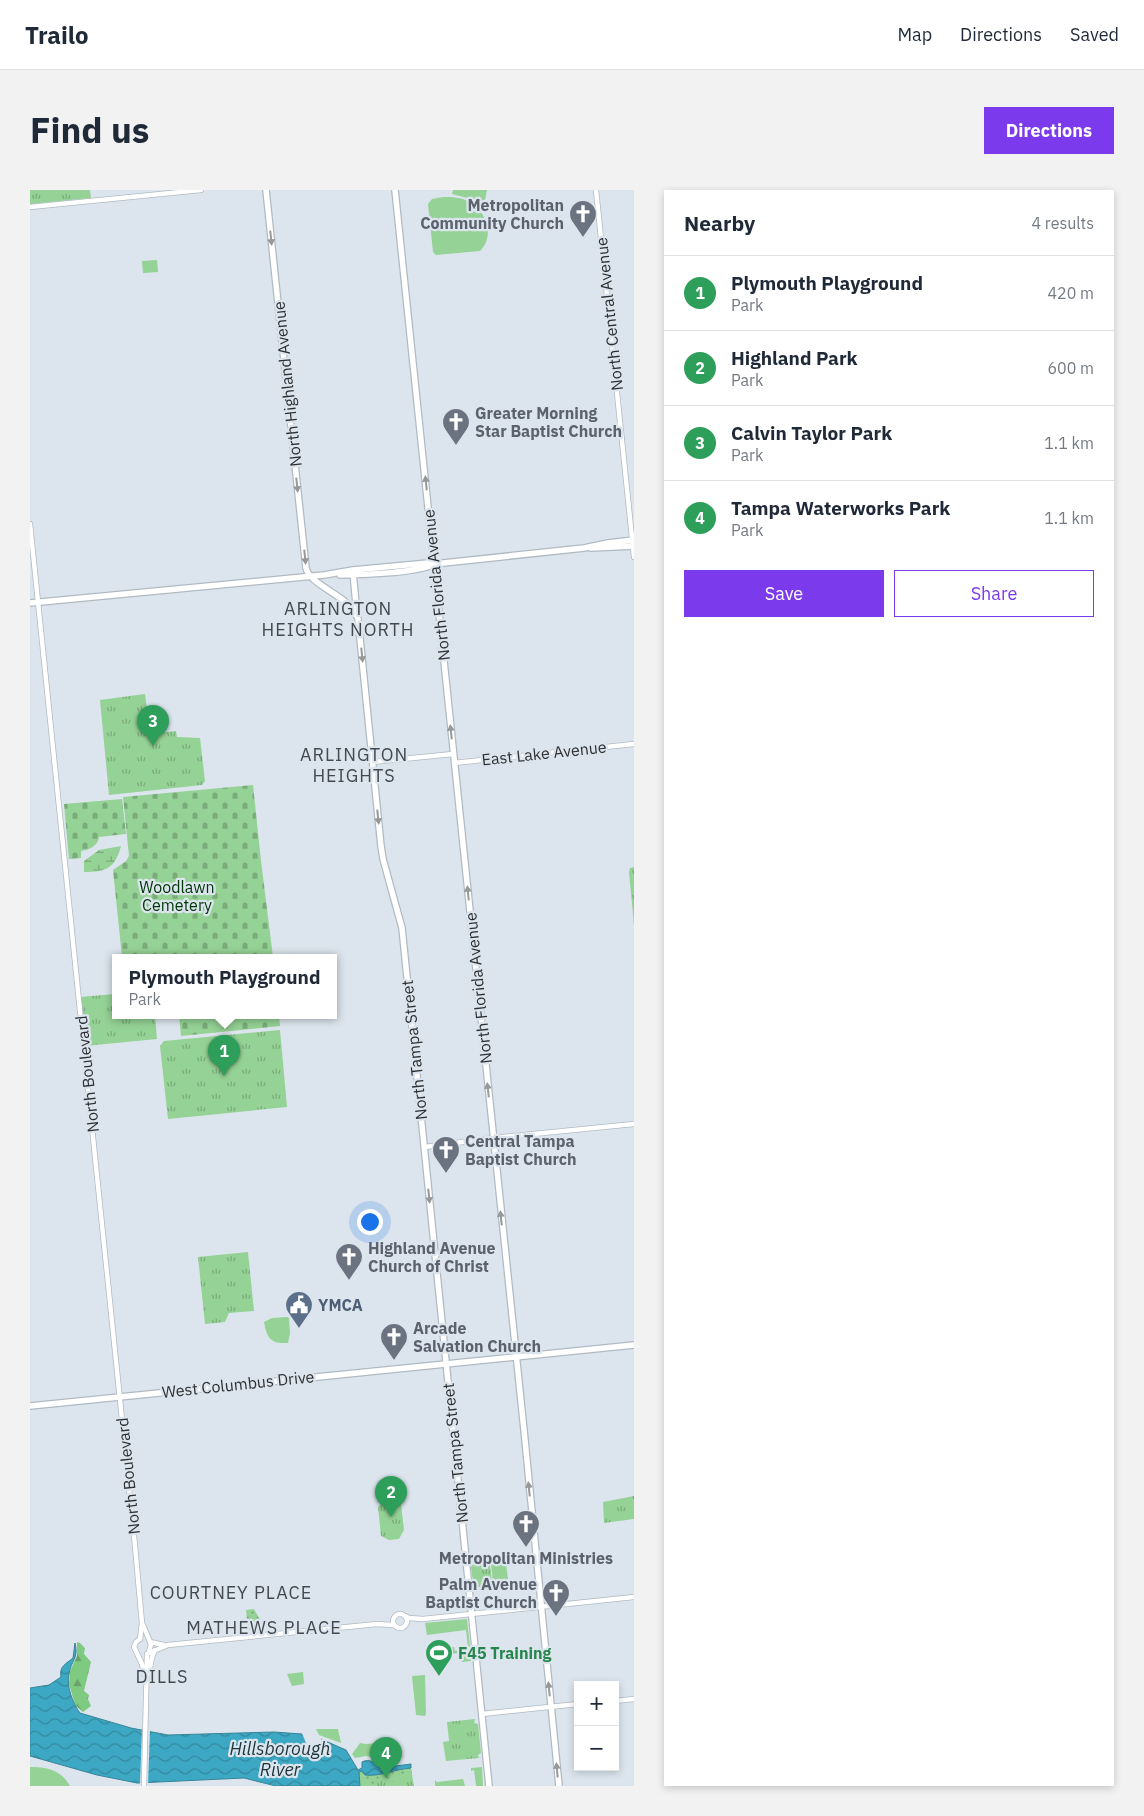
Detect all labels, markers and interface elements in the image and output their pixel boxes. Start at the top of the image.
text: Trailo [25,19,89,51]
text: Map [897,23,932,46]
text: Directions [960,23,1042,46]
text: Saved [1070,23,1119,46]
text: Find us [30,107,149,153]
button: Directions [984,107,1114,154]
place label: Metropolitan Community Church [420,195,564,233]
church icon: Metropolitan Community Church [568,199,598,238]
text: Nearby [684,209,755,237]
text: 4 results [1031,213,1094,233]
one-way arrow [267,231,275,247]
street label: North Central Avenue [591,236,627,392]
text: Plymouth Playground [731,271,923,295]
text: 1 [695,283,705,303]
text: 420 m [1047,283,1094,303]
text: Park [731,295,763,315]
street label: North Highland Avenue [268,300,306,468]
text: Highland Park [731,346,858,370]
text: 2 [695,358,705,378]
text: 600 m [1047,358,1094,378]
text: Park [731,370,763,390]
place label: Greater Morning Star Baptist Church [475,403,622,441]
church icon: Greater Morning Star Baptist Church [441,407,471,446]
text: Calvin Taylor Park [731,421,892,445]
text: 3 [695,433,705,453]
text: 1.1 km [1044,433,1094,453]
text: Park [731,445,763,465]
one-way arrow [422,474,430,490]
one-way arrow [293,477,301,493]
text: Tampa Waterworks Park [731,496,950,520]
street label: North Florida Avenue [418,508,454,662]
text: 4 [695,508,705,528]
text: 1.1 km [1044,508,1094,528]
text: Park [731,520,763,540]
one-way arrow [301,549,309,565]
button: Save [684,570,884,617]
button: Share [894,570,1094,617]
district label: ARLINGTON HEIGHTS NORTH [261,597,415,641]
one-way arrow [358,648,366,664]
pin: 3 [137,705,169,746]
one-way arrow [447,723,455,739]
street label: East Lake Avenue [480,736,608,770]
district label: ARLINGTON HEIGHTS [300,743,408,787]
one-way arrow [374,809,382,825]
park label: Woodlawn Cemetery [139,877,215,915]
one-way arrow [464,885,472,901]
street label: North Florida Avenue [460,911,496,1065]
popup [112,954,337,1019]
text: Plymouth Playground [129,965,320,989]
street label: North Tampa Street [397,979,431,1121]
text: Park [129,989,161,1009]
street label: North Boulevard [71,1015,103,1133]
pin: 1 [208,1035,240,1076]
one-way arrow [484,1081,492,1097]
place label: Central Tampa Baptist Church [465,1131,577,1169]
church icon: Central Tampa Baptist Church [431,1135,461,1174]
one-way arrow [425,1188,433,1204]
your location [357,1209,383,1235]
one-way arrow [497,1210,505,1226]
place label: Highland Avenue Church of Christ [368,1238,496,1276]
church icon: Highland Avenue Church of Christ [334,1242,364,1281]
public building icon: YMCA [284,1290,314,1329]
place label: YMCA [318,1295,363,1315]
place label: Arcade Salvation Church [413,1318,541,1356]
church icon: Arcade Salvation Church [379,1322,409,1361]
street label: West Columbus Drive [161,1366,315,1402]
street label: North Tampa Street [438,1382,472,1524]
street label: North Boulevard [112,1417,144,1535]
pin: 2 [375,1476,407,1517]
one-way arrow [525,1481,533,1497]
church icon: Metropolitan Ministries [511,1509,541,1548]
place label: Metropolitan Ministries [439,1548,613,1568]
place label: Palm Avenue Baptist Church [425,1574,537,1612]
church icon: Palm Avenue Baptist Church [541,1578,571,1617]
district label: COURTNEY PLACE [150,1581,312,1604]
district label: MATHEWS PLACE [186,1616,342,1639]
sports icon: F45 Training [424,1638,454,1677]
place label: F45 Training [458,1643,552,1663]
district label: DILLS [136,1665,188,1688]
one-way arrow [545,1680,553,1696]
map controls [574,1681,619,1771]
button: + [574,1681,619,1726]
button: − [574,1726,619,1771]
water label: Hillsborough River [230,1737,330,1781]
pin: 4 [370,1737,402,1778]
one-way arrow [553,1762,561,1778]

